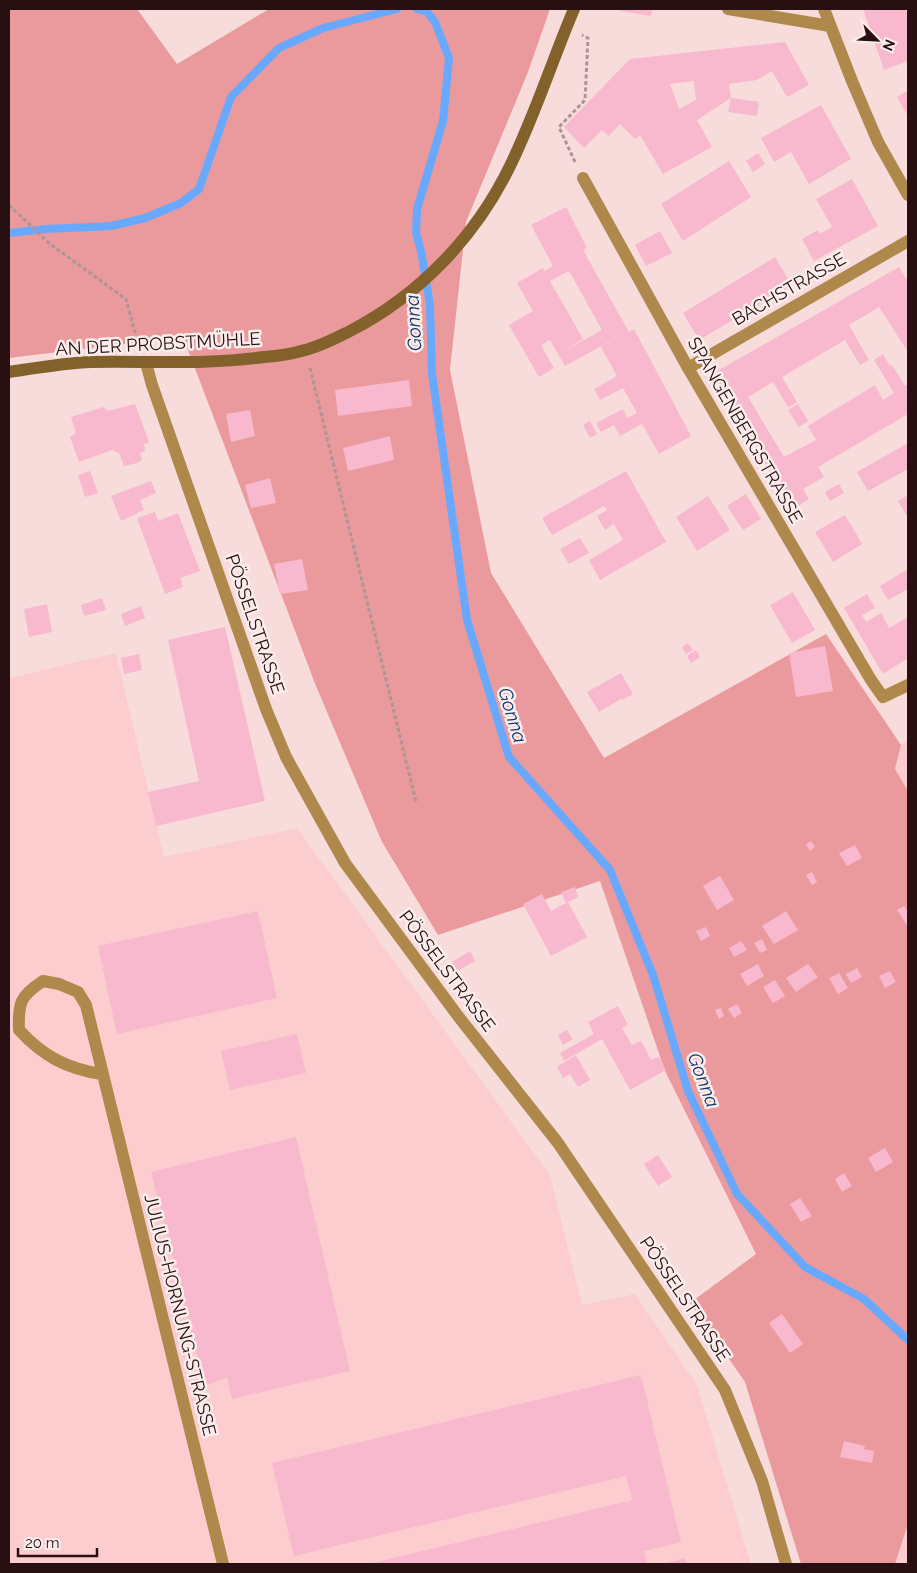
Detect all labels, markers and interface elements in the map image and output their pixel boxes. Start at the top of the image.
north arrow [852,15,902,65]
text: N [879,37,898,53]
street label: BACHSTRASSE [728,248,849,330]
water label: Gonna [401,294,425,352]
street label: AN DER PROBSTMÜHLE [55,328,261,359]
street label: SPANGENBERGSTRASSE [684,333,807,526]
street label: PÖSSELSTRASSE [222,551,289,696]
water label: Gonna [494,685,532,745]
street label: PÖSSELSTRASSE [395,906,500,1036]
water label: Gonna [684,1050,724,1110]
street label: JULIUS-HORNUNG-STRASSE [140,1192,221,1438]
street label: PÖSSELSTRASSE [636,1232,735,1365]
scale bar [18,1526,96,1558]
text: 20 m [25,1534,60,1552]

